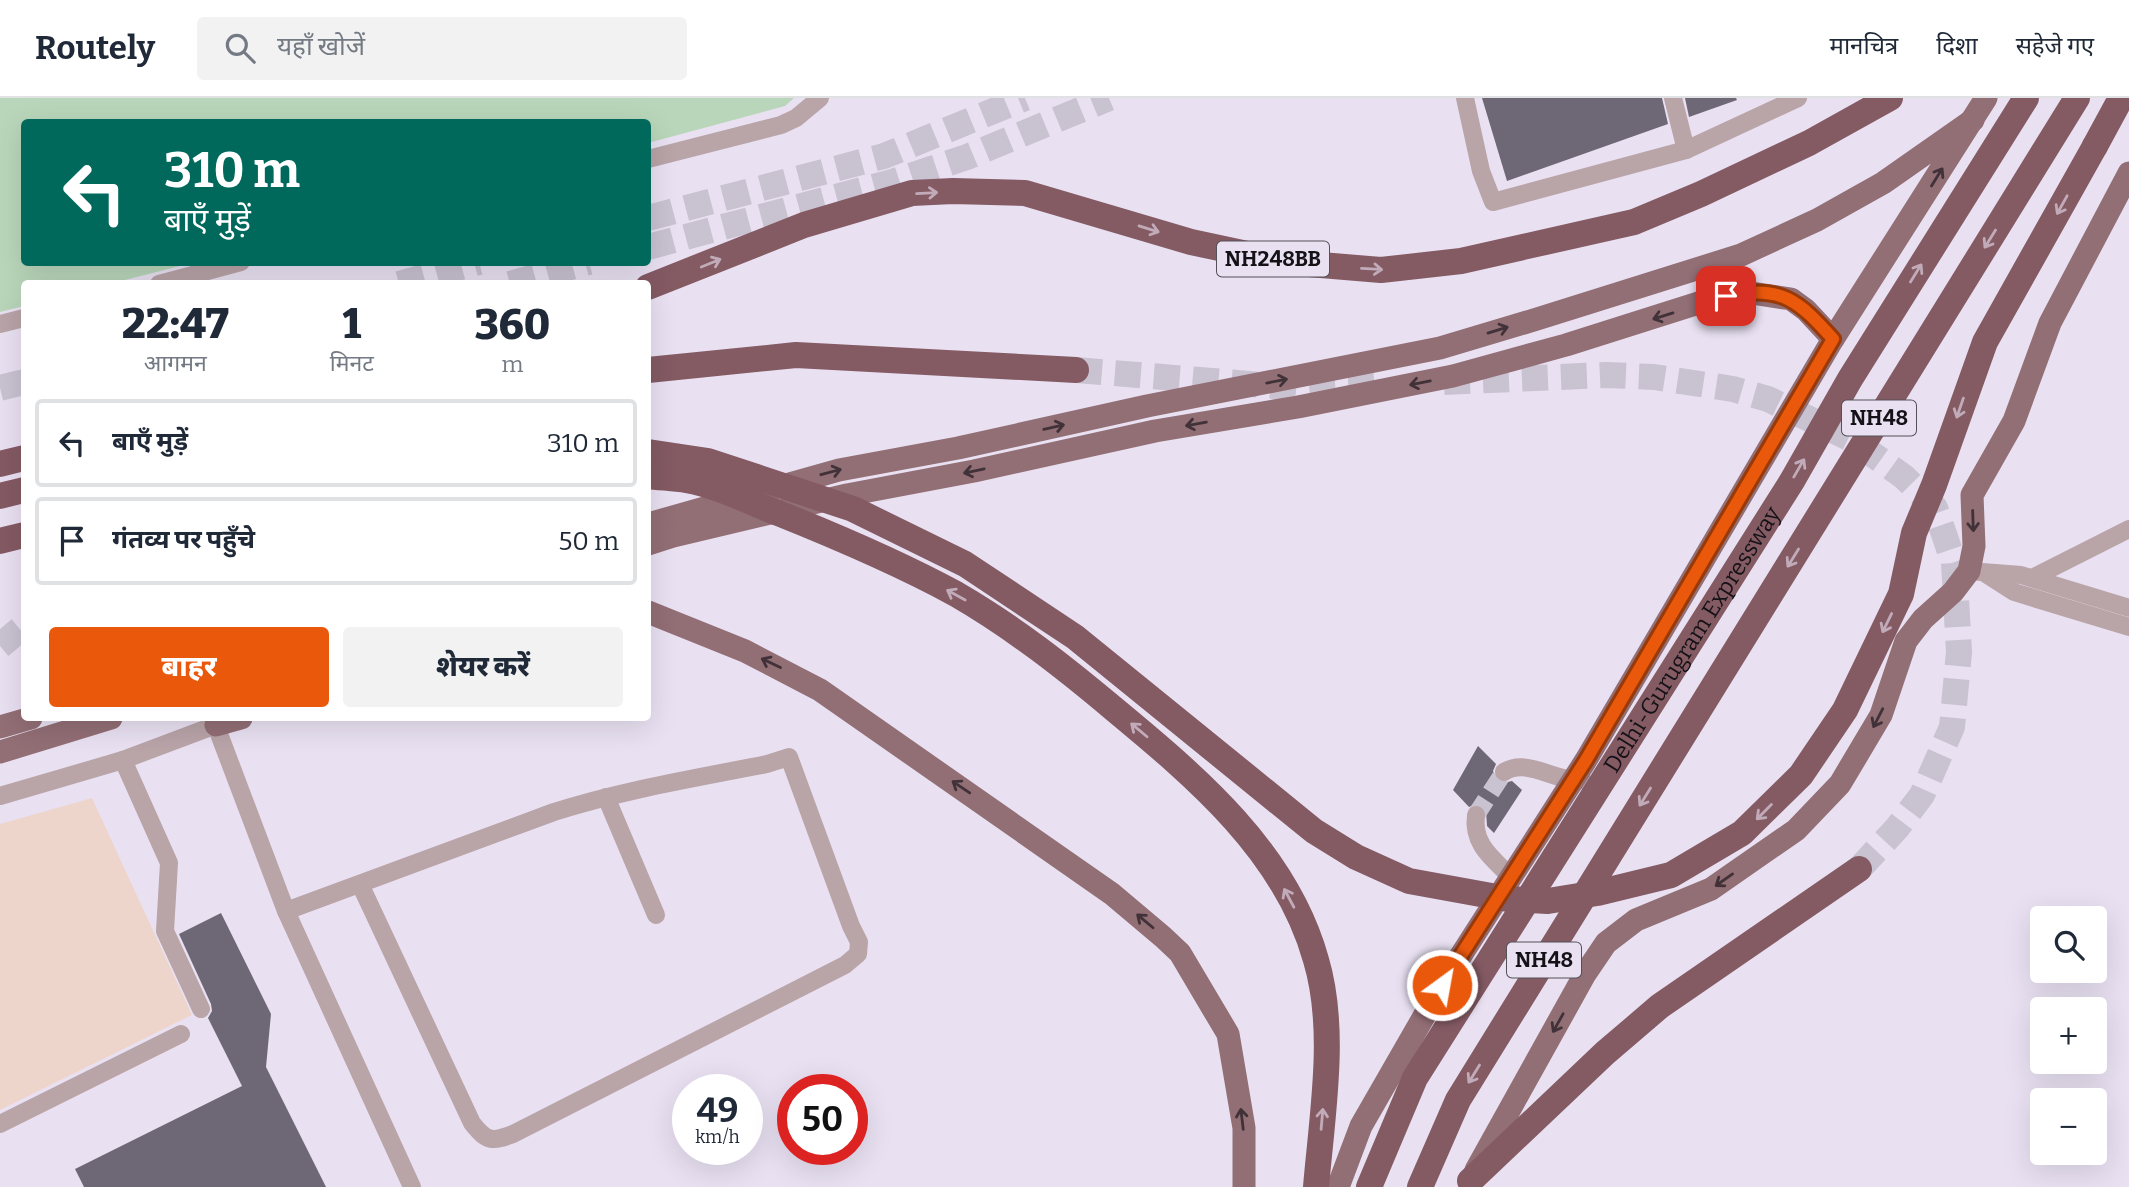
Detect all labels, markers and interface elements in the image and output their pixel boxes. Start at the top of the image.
search box [197,17,687,80]
text: Routely [35,28,155,68]
icon: search [221,29,259,67]
text: यहाँ खोजें [277,31,365,62]
text: मानचित्र [1830,32,1898,60]
text: दिशा [1936,32,1978,60]
text: सहेजे गए [2016,32,2094,60]
text: 310 m [164,141,300,200]
icon: left [49,147,140,238]
one-way arrow [1931,167,1945,187]
one-way arrow [915,186,938,199]
one-way arrow [2054,195,2068,215]
text: बाएँ मुड़ें [164,201,251,239]
one-way arrow [1137,224,1159,237]
one-way arrow [1982,229,1996,249]
road number: NH248BB [1217,242,1329,276]
one-way arrow [700,255,721,268]
one-way arrow [1360,262,1383,275]
one-way arrow [1909,264,1924,283]
pin [1696,266,1756,326]
icon: arrive [1707,277,1745,315]
text: 22:47 [122,299,229,349]
text: 1 [342,299,361,349]
text: 360 [474,300,550,350]
one-way arrow [1652,310,1674,323]
one-way arrow [1487,323,1509,336]
text: आगमन [144,349,207,377]
text: मिनट [330,349,374,377]
text: m [501,350,523,378]
one-way arrow [1265,374,1288,387]
one-way arrow [1409,376,1432,390]
one-way arrow [1953,397,1965,419]
road number: NH48 [1842,400,1916,436]
one-way arrow [1186,418,1208,431]
one-way arrow [1042,419,1065,433]
icon: left [53,424,91,462]
text: बाएँ मुड़ें [112,426,188,457]
text: 310 m [547,428,619,459]
one-way arrow [1793,458,1806,479]
one-way arrow [819,465,842,478]
one-way arrow [963,465,986,478]
street label: Delhi-Gurugram Expressway [1598,500,1787,778]
one-way arrow [1966,509,1980,532]
icon: arrive [53,522,91,560]
text: गंतव्य पर पहुँचे [112,524,255,555]
text: 50 m [558,526,619,557]
one-way arrow [1785,547,1799,567]
one-way arrow [946,588,967,601]
one-way arrow [1880,612,1893,633]
button: बाहर [49,627,329,707]
button: शेयर करें [343,627,623,707]
one-way arrow [761,656,782,669]
one-way arrow [1870,708,1884,728]
one-way arrow [1131,722,1149,738]
one-way arrow [952,780,972,794]
one-way arrow [1638,786,1652,806]
one-way arrow [1755,803,1772,820]
one-way arrow [1715,873,1734,887]
one-way arrow [1282,889,1296,909]
map controls [2030,906,2107,1165]
button: search [2030,906,2107,983]
one-way arrow [1136,914,1154,929]
road number: NH48 [1507,942,1581,978]
position arrow [1405,948,1479,1022]
button: + [2030,997,2107,1074]
one-way arrow [1551,1012,1565,1032]
one-way arrow [1466,1063,1480,1083]
speed limit sign: 50 [777,1074,868,1165]
button: − [2030,1088,2107,1165]
text: 49 [696,1089,739,1131]
one-way arrow [1236,1108,1249,1131]
one-way arrow [1316,1108,1329,1131]
text: km/h [695,1126,740,1148]

